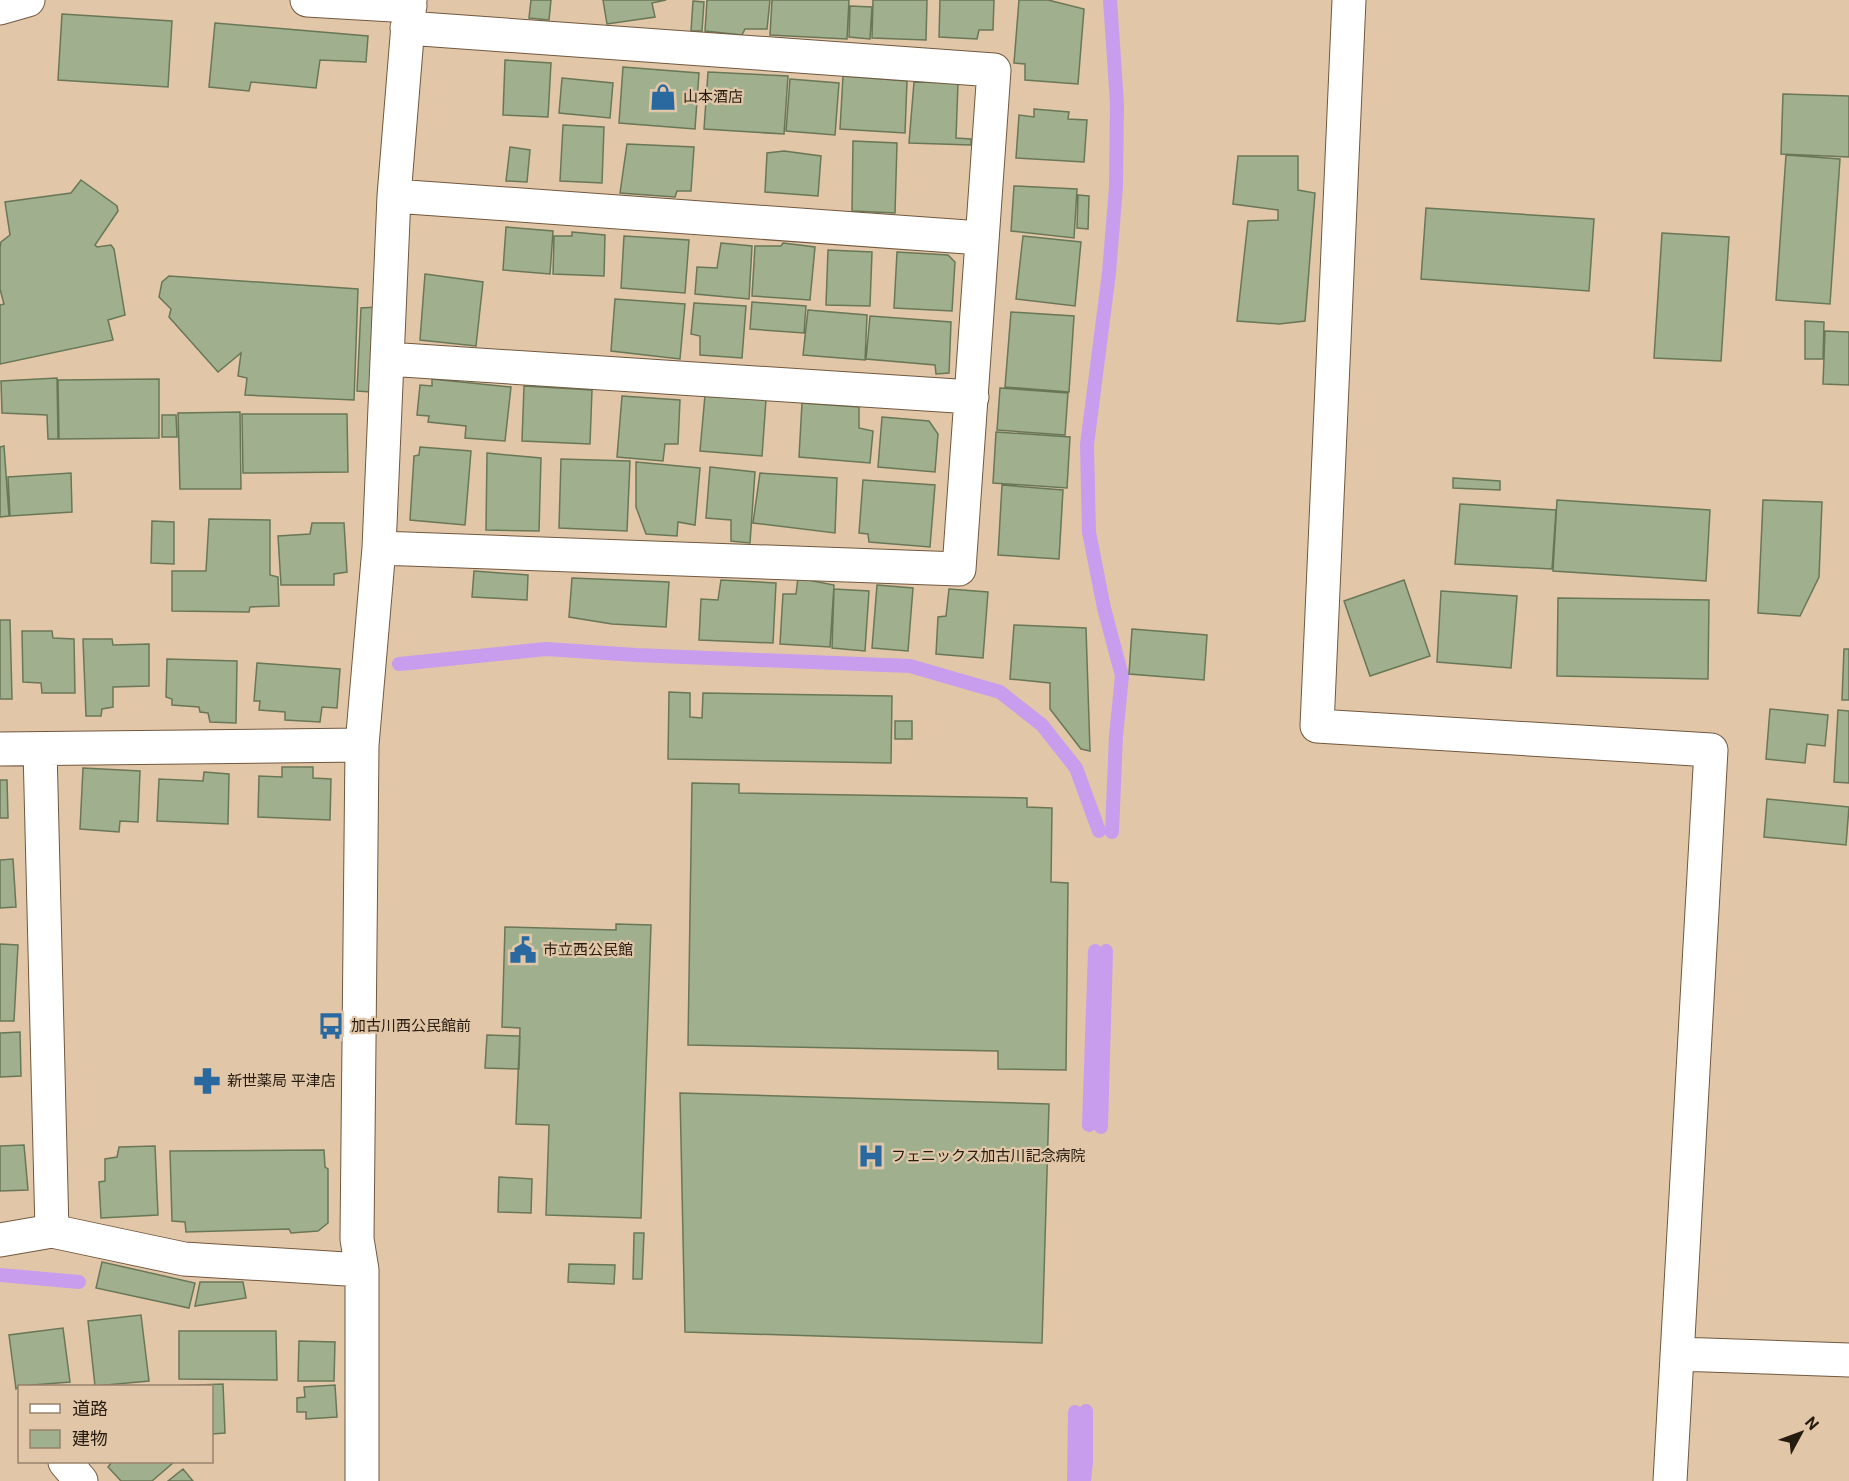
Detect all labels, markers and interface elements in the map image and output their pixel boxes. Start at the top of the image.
shop icon: 山本酒店 [648,82,678,112]
place label: 山本酒店 [683,88,743,106]
public building icon: 市立西公民館 [508,935,538,965]
place label: 市立西公民館 [543,941,633,959]
bus stop icon: 加古川西公民館前 [316,1011,346,1041]
place label: 加古川西公民館前 [351,1017,471,1035]
pharmacy icon: 新世薬局 平津店 [192,1066,222,1096]
place label: 新世薬局 平津店 [227,1072,336,1090]
hospital icon: フェニックス加古川記念病院 [856,1141,886,1171]
place label: フェニックス加古川記念病院 [891,1147,1086,1165]
legend [18,1385,213,1463]
text: 道路 [72,1398,108,1419]
north arrow [1771,1403,1831,1463]
text: N [1801,1413,1823,1434]
text: 建物 [72,1428,108,1449]

